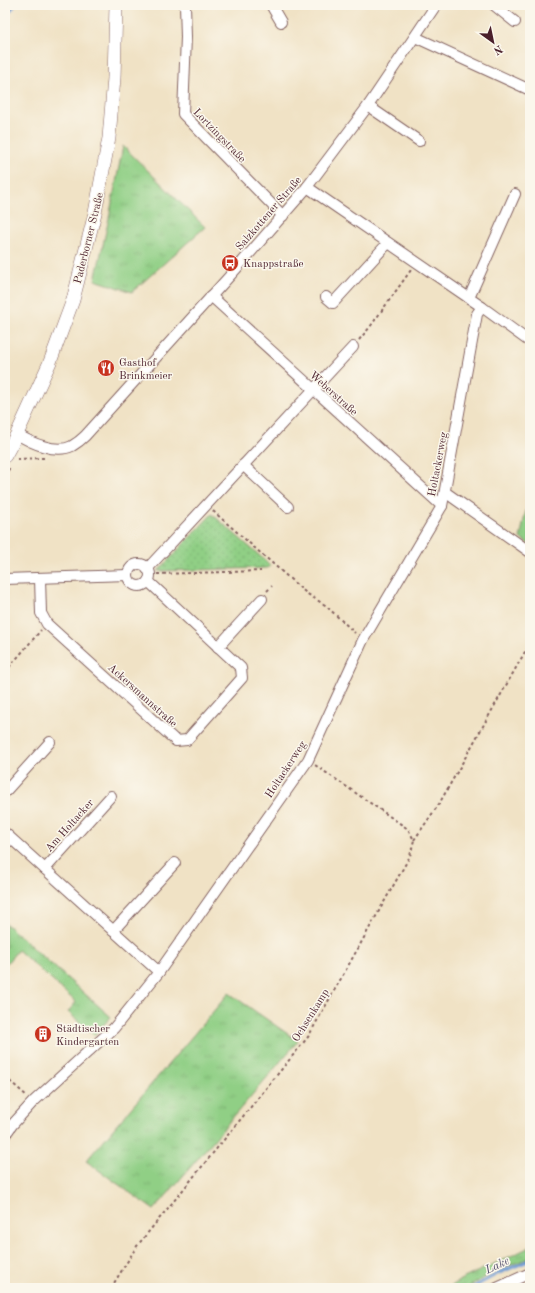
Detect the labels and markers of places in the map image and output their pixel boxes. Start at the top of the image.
bus stop icon: Knappstraße [220,253,240,273]
place label: Knappstraße [243,259,304,270]
restaurant icon: Gasthof Brinkmeier [96,358,116,378]
place label: Gasthof Brinkmeier [119,358,173,382]
building icon: Städtischer Kindergarten [33,1024,53,1044]
place label: Städtischer Kindergarten [56,1024,119,1048]

